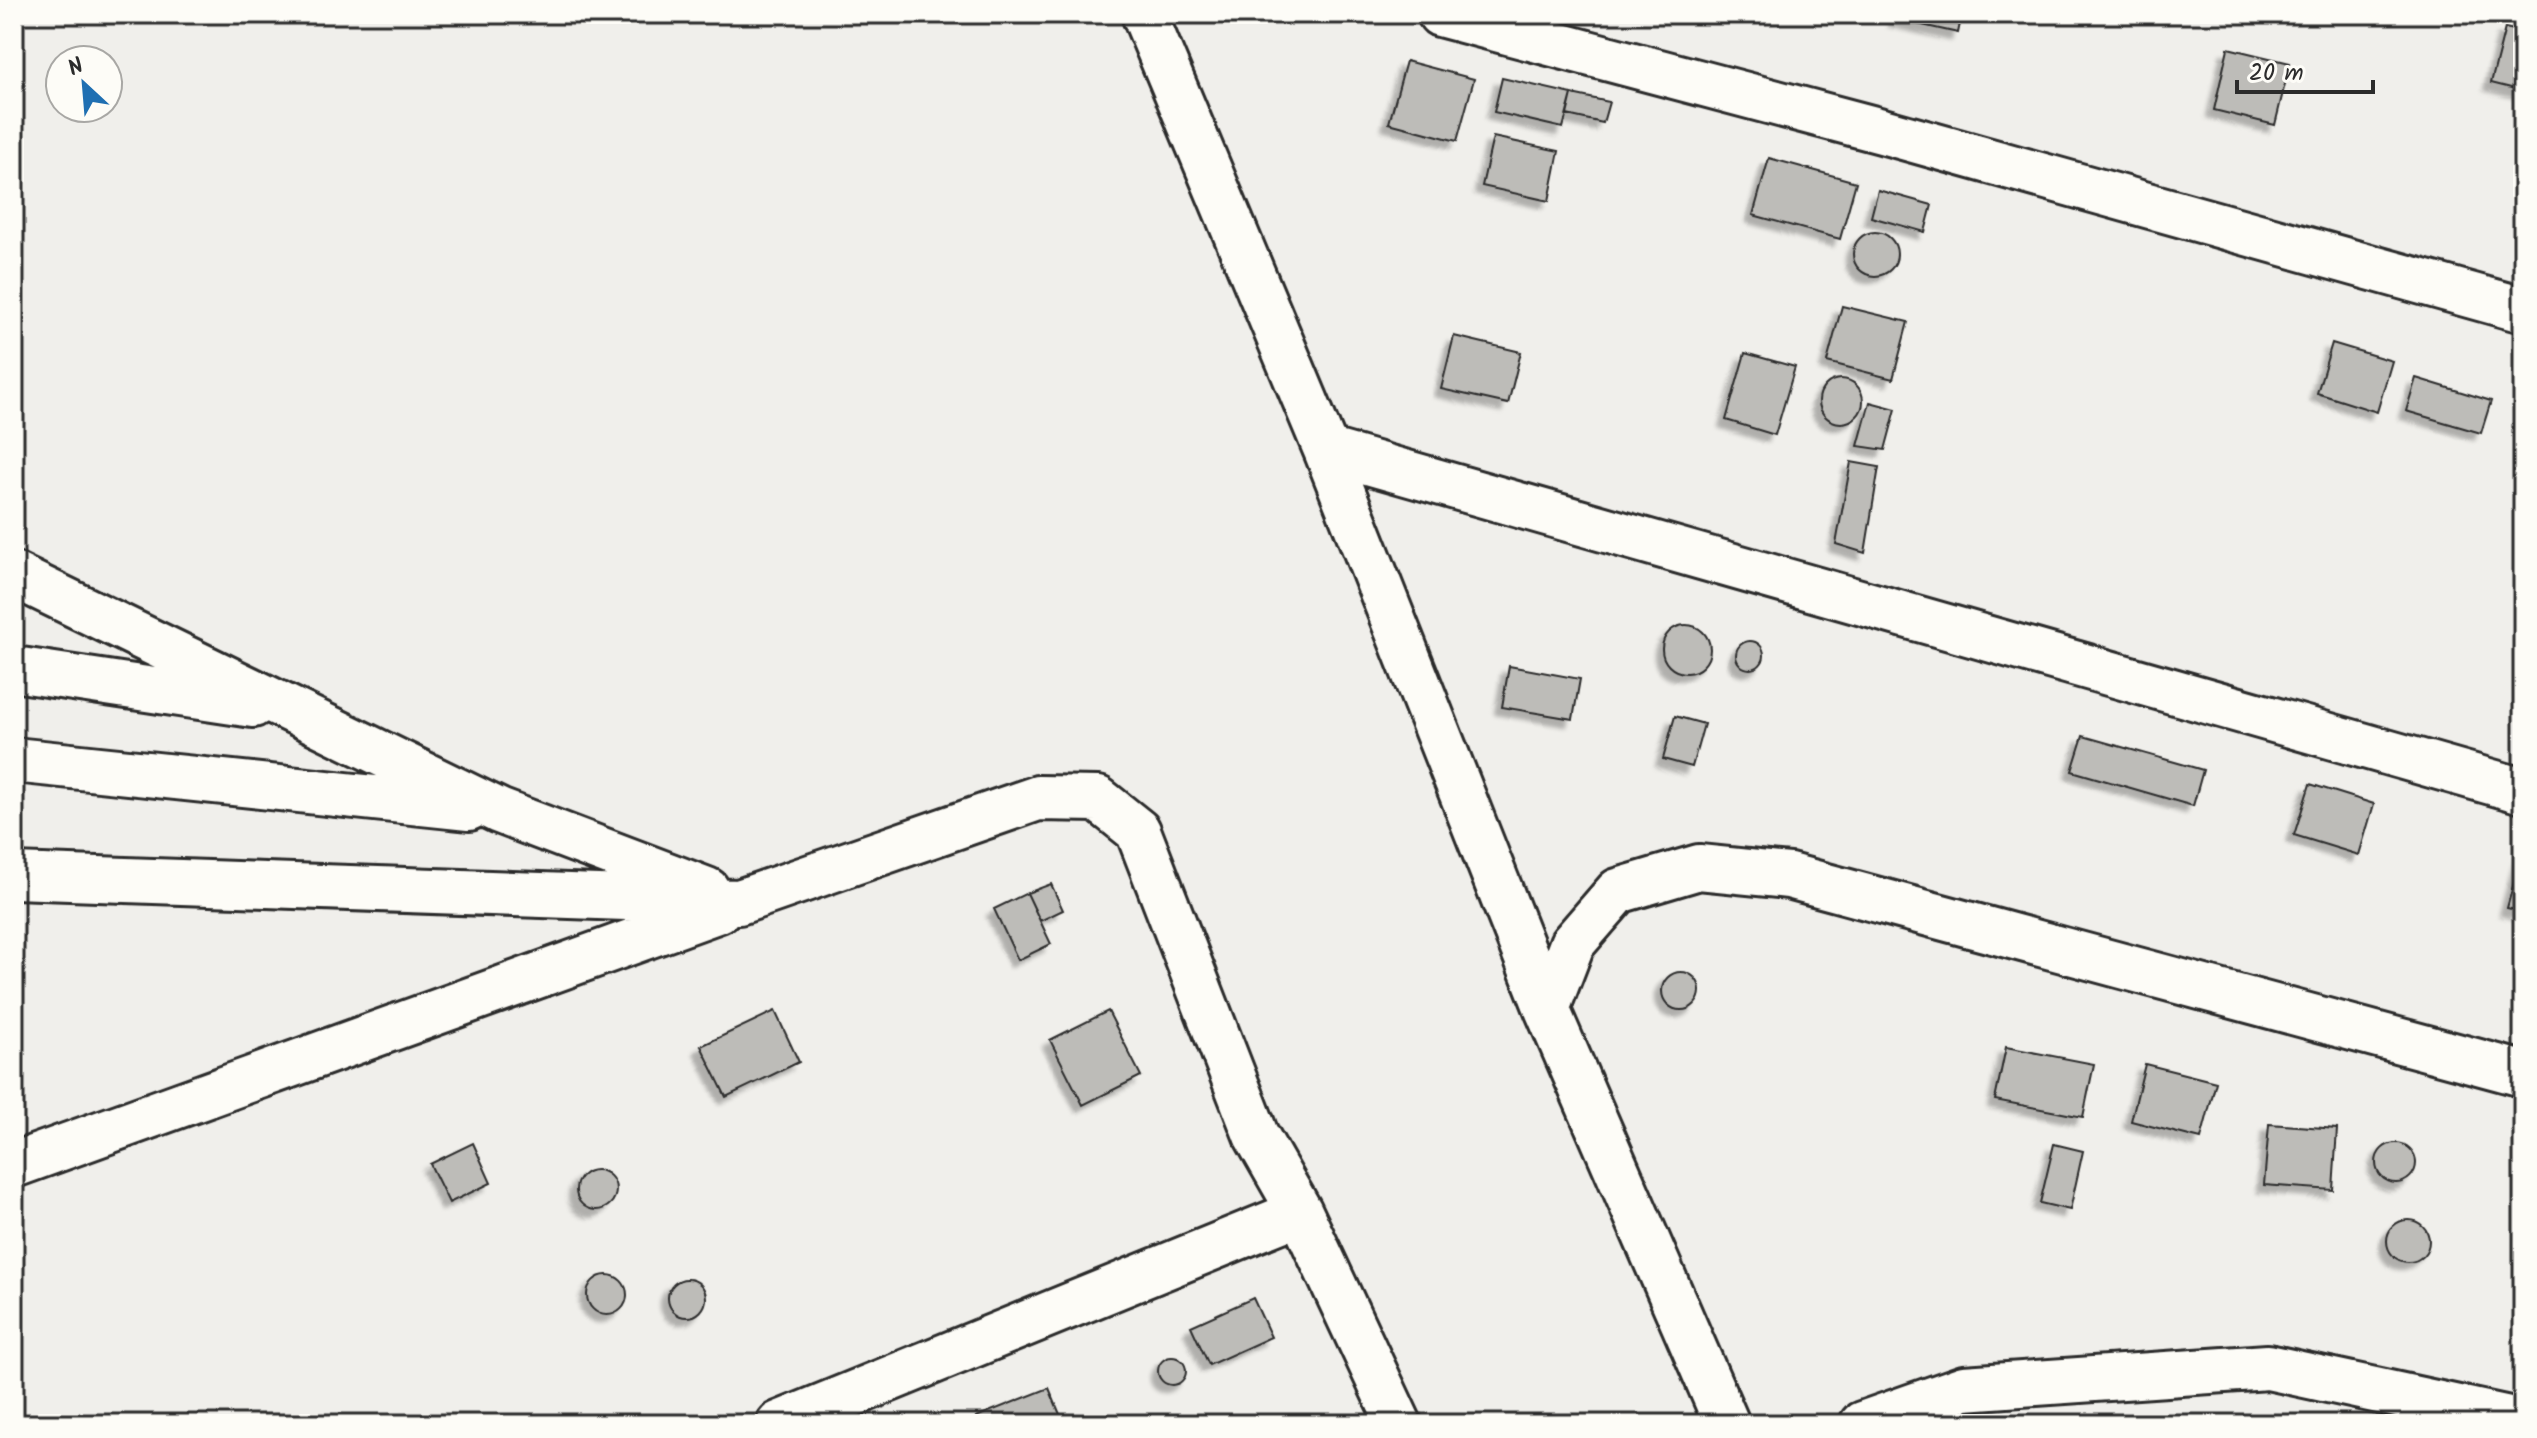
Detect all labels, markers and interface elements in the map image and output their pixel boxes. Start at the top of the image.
north arrow [44,44,124,124]
scale bar [2237,44,2373,94]
text: N [62,49,90,87]
text: 20 m [2249,54,2304,93]

